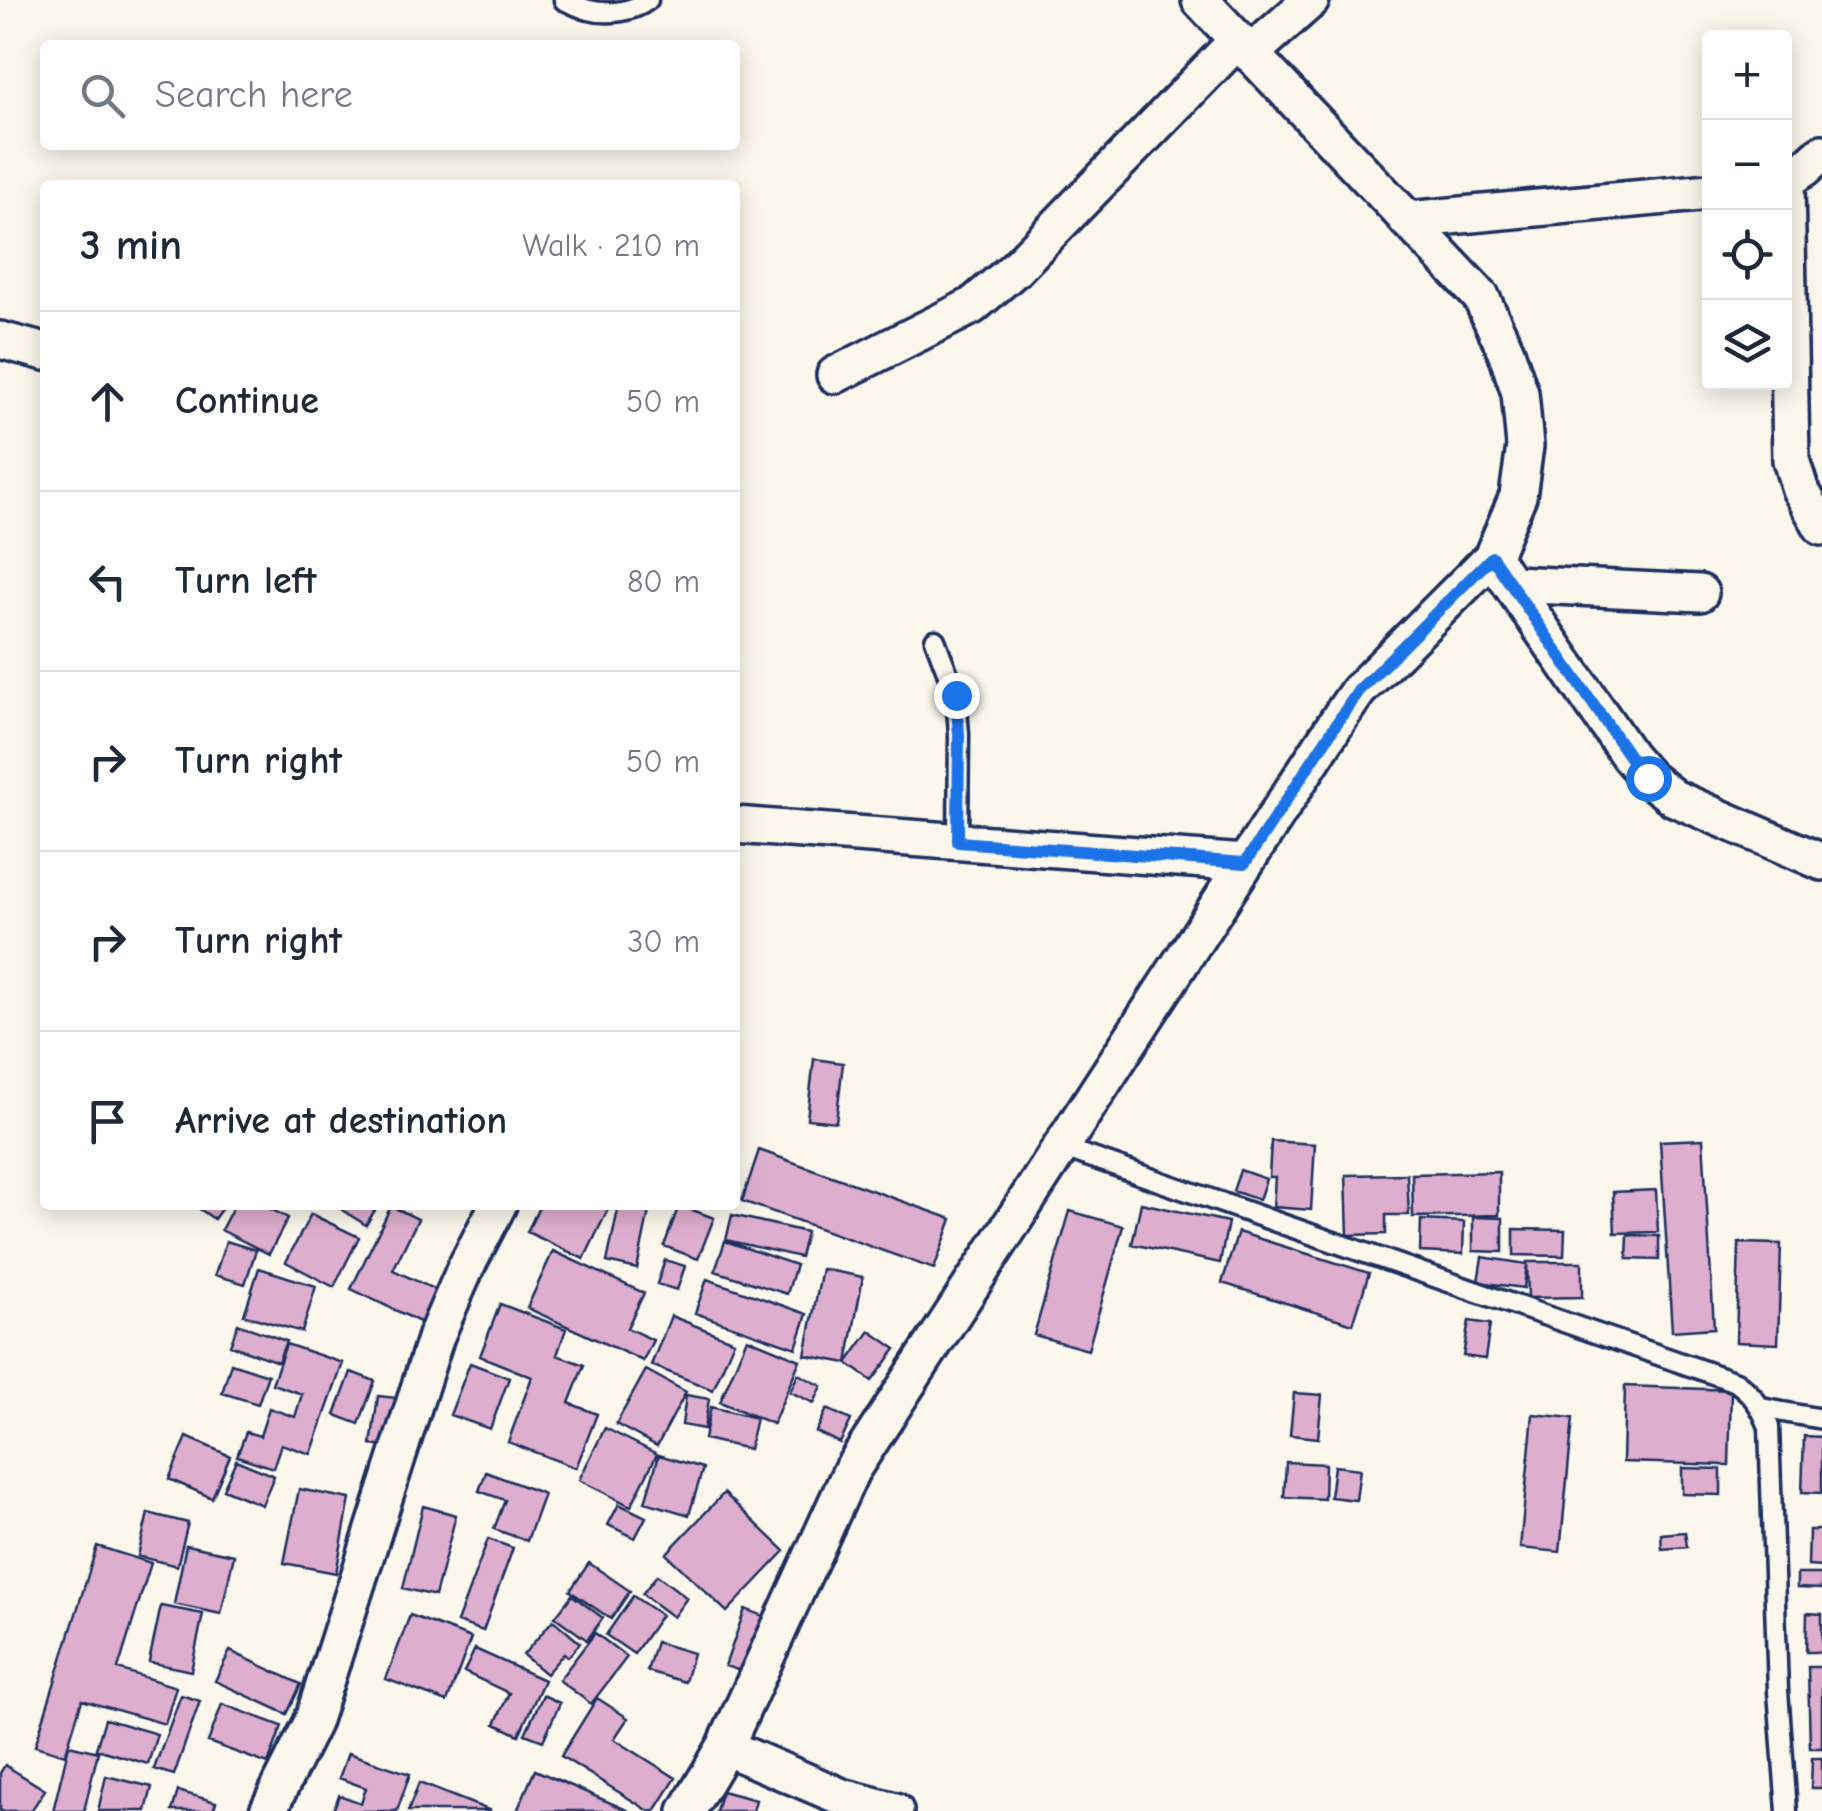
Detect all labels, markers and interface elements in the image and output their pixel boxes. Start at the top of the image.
map controls [1702,30,1792,390]
button: + [1702,30,1792,120]
search box [40,40,740,150]
icon: search [75,68,130,123]
text: Search here [155,73,353,117]
button: − [1702,120,1792,210]
button: locate [1702,210,1792,300]
text: 3 min [80,221,182,270]
text: Walk · 210 m [522,227,700,264]
button: layers [1702,300,1792,390]
icon: ahead [80,374,135,429]
text: Continue [175,379,319,423]
text: 50 m [626,383,700,420]
icon: left [80,554,135,609]
text: Turn left [175,559,316,603]
text: 80 m [627,563,700,600]
route end [934,673,980,719]
icon: right [80,734,135,789]
text: Turn right [175,739,342,783]
text: 50 m [626,743,700,780]
route start [1626,756,1672,802]
icon: right [80,914,135,969]
text: Turn right [175,919,342,963]
text: 30 m [627,923,700,960]
icon: arrive [80,1094,135,1149]
text: Arrive at destination [175,1099,507,1143]

